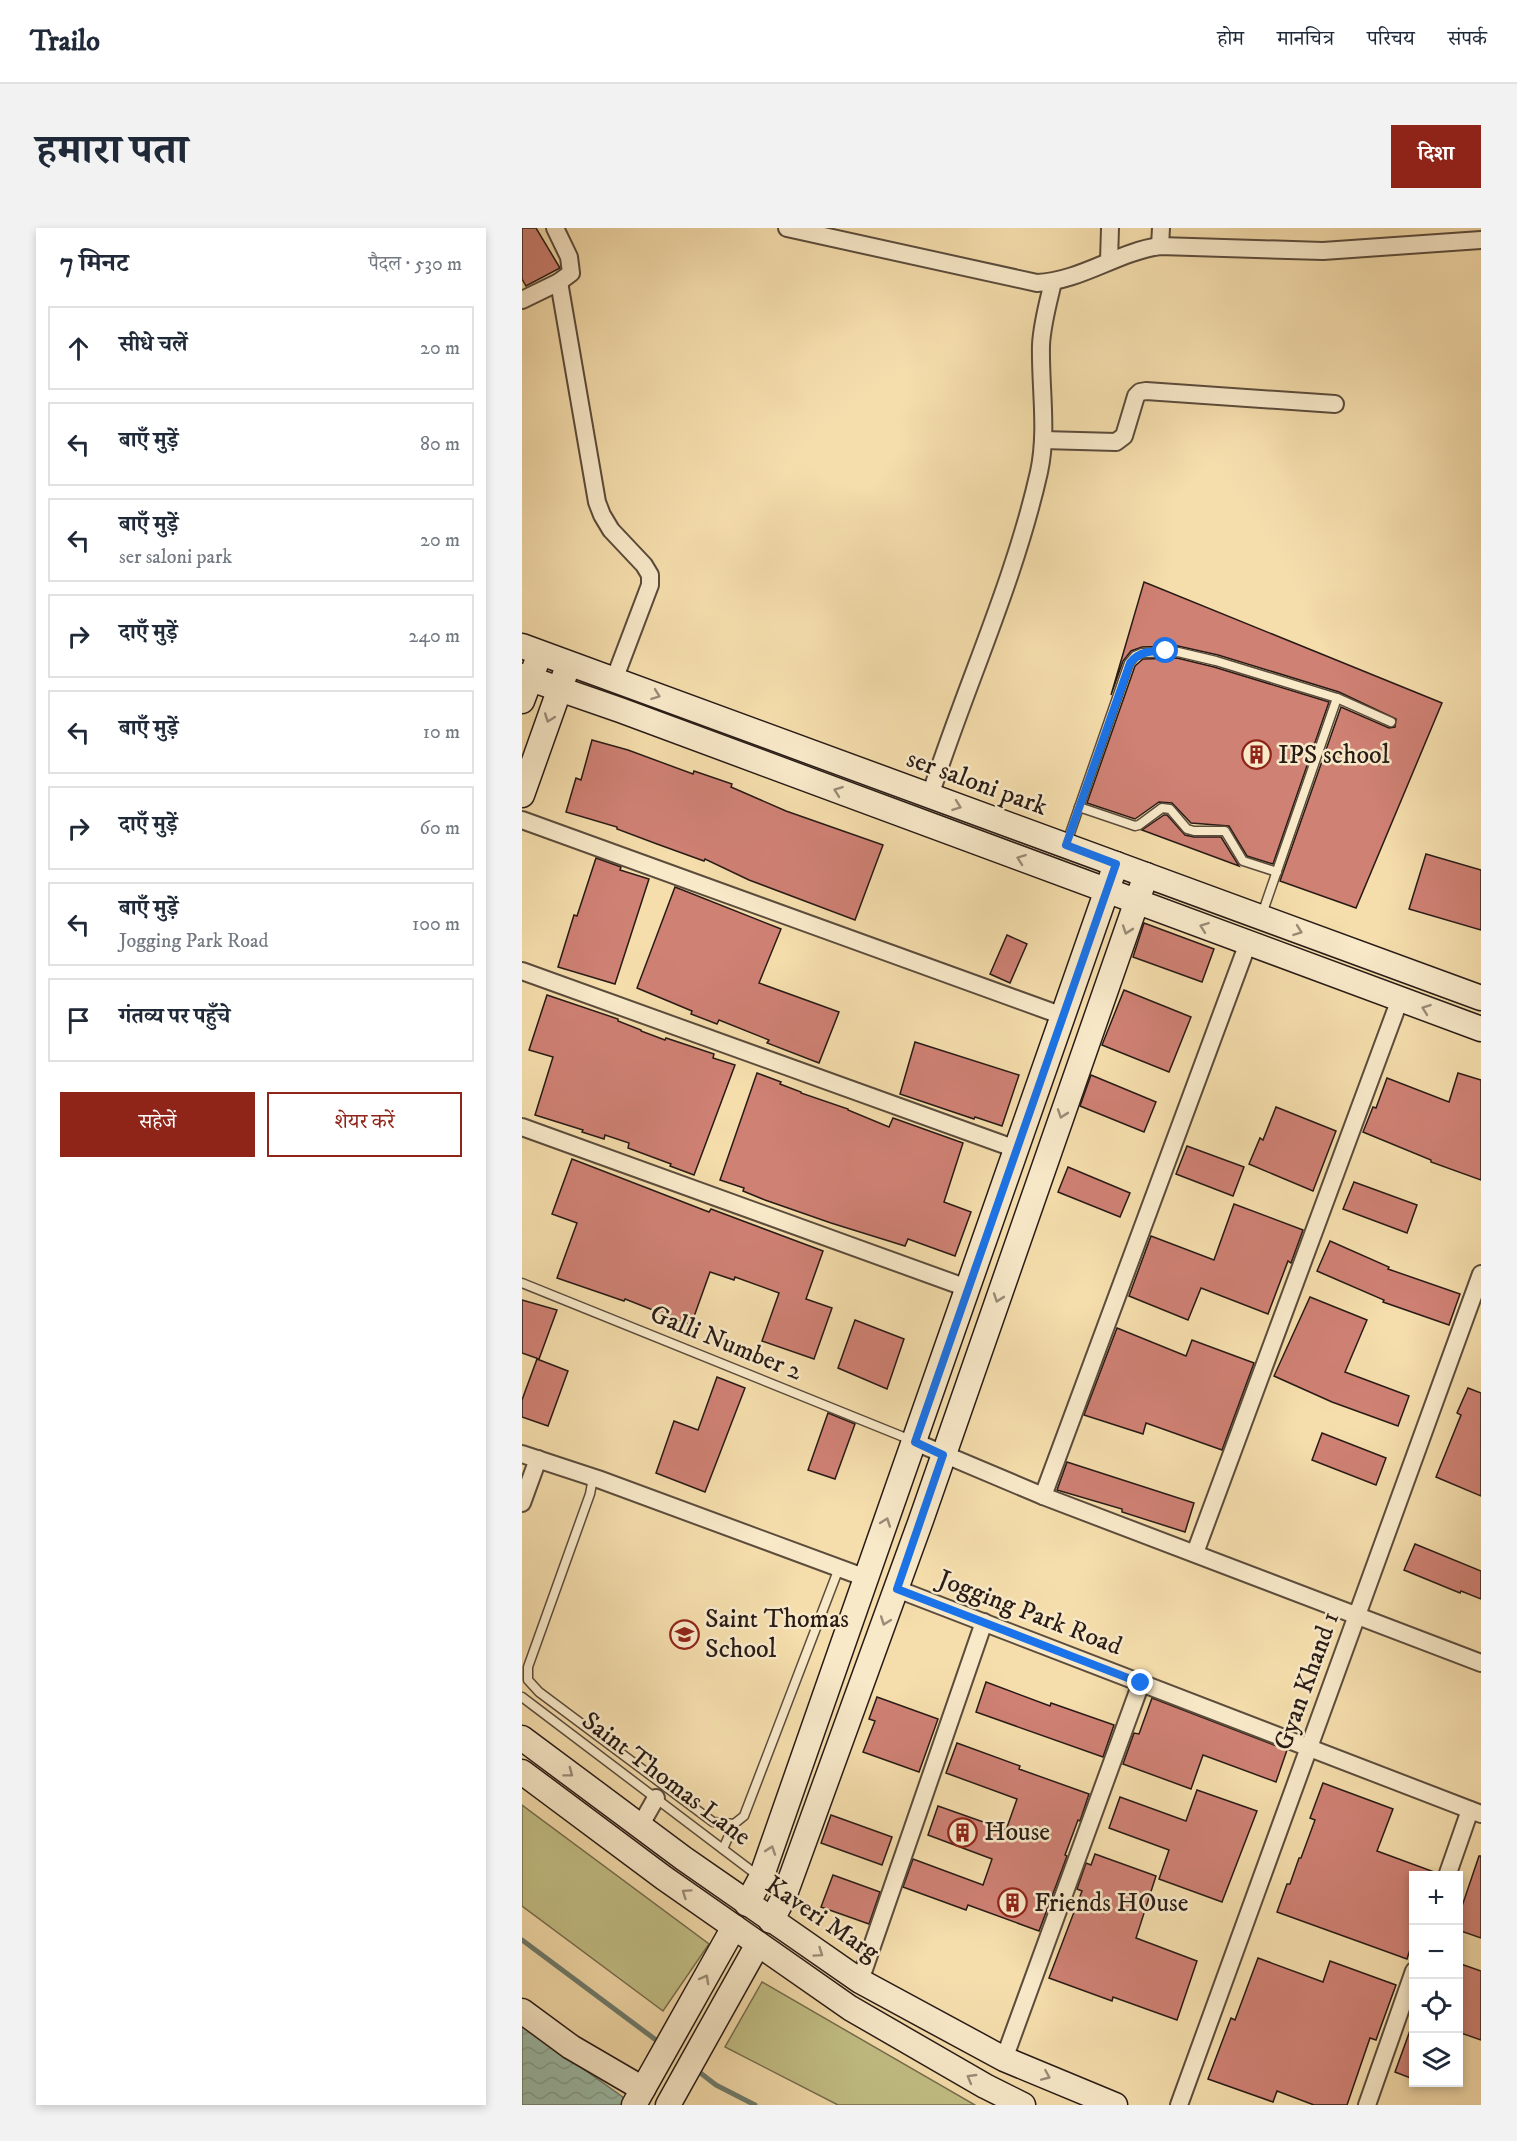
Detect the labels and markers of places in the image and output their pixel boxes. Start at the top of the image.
building icon: IPS school [1241,739,1273,771]
place label: IPS school [1278,739,1390,772]
place label: Saint Thomas School [705,1603,849,1666]
school or university icon: Saint Thomas School [668,1618,700,1650]
building icon: House [947,1816,979,1848]
place label: House [984,1816,1050,1849]
building icon: Friends HOuse [997,1887,1029,1919]
place label: Friends HOuse [1034,1887,1189,1920]

